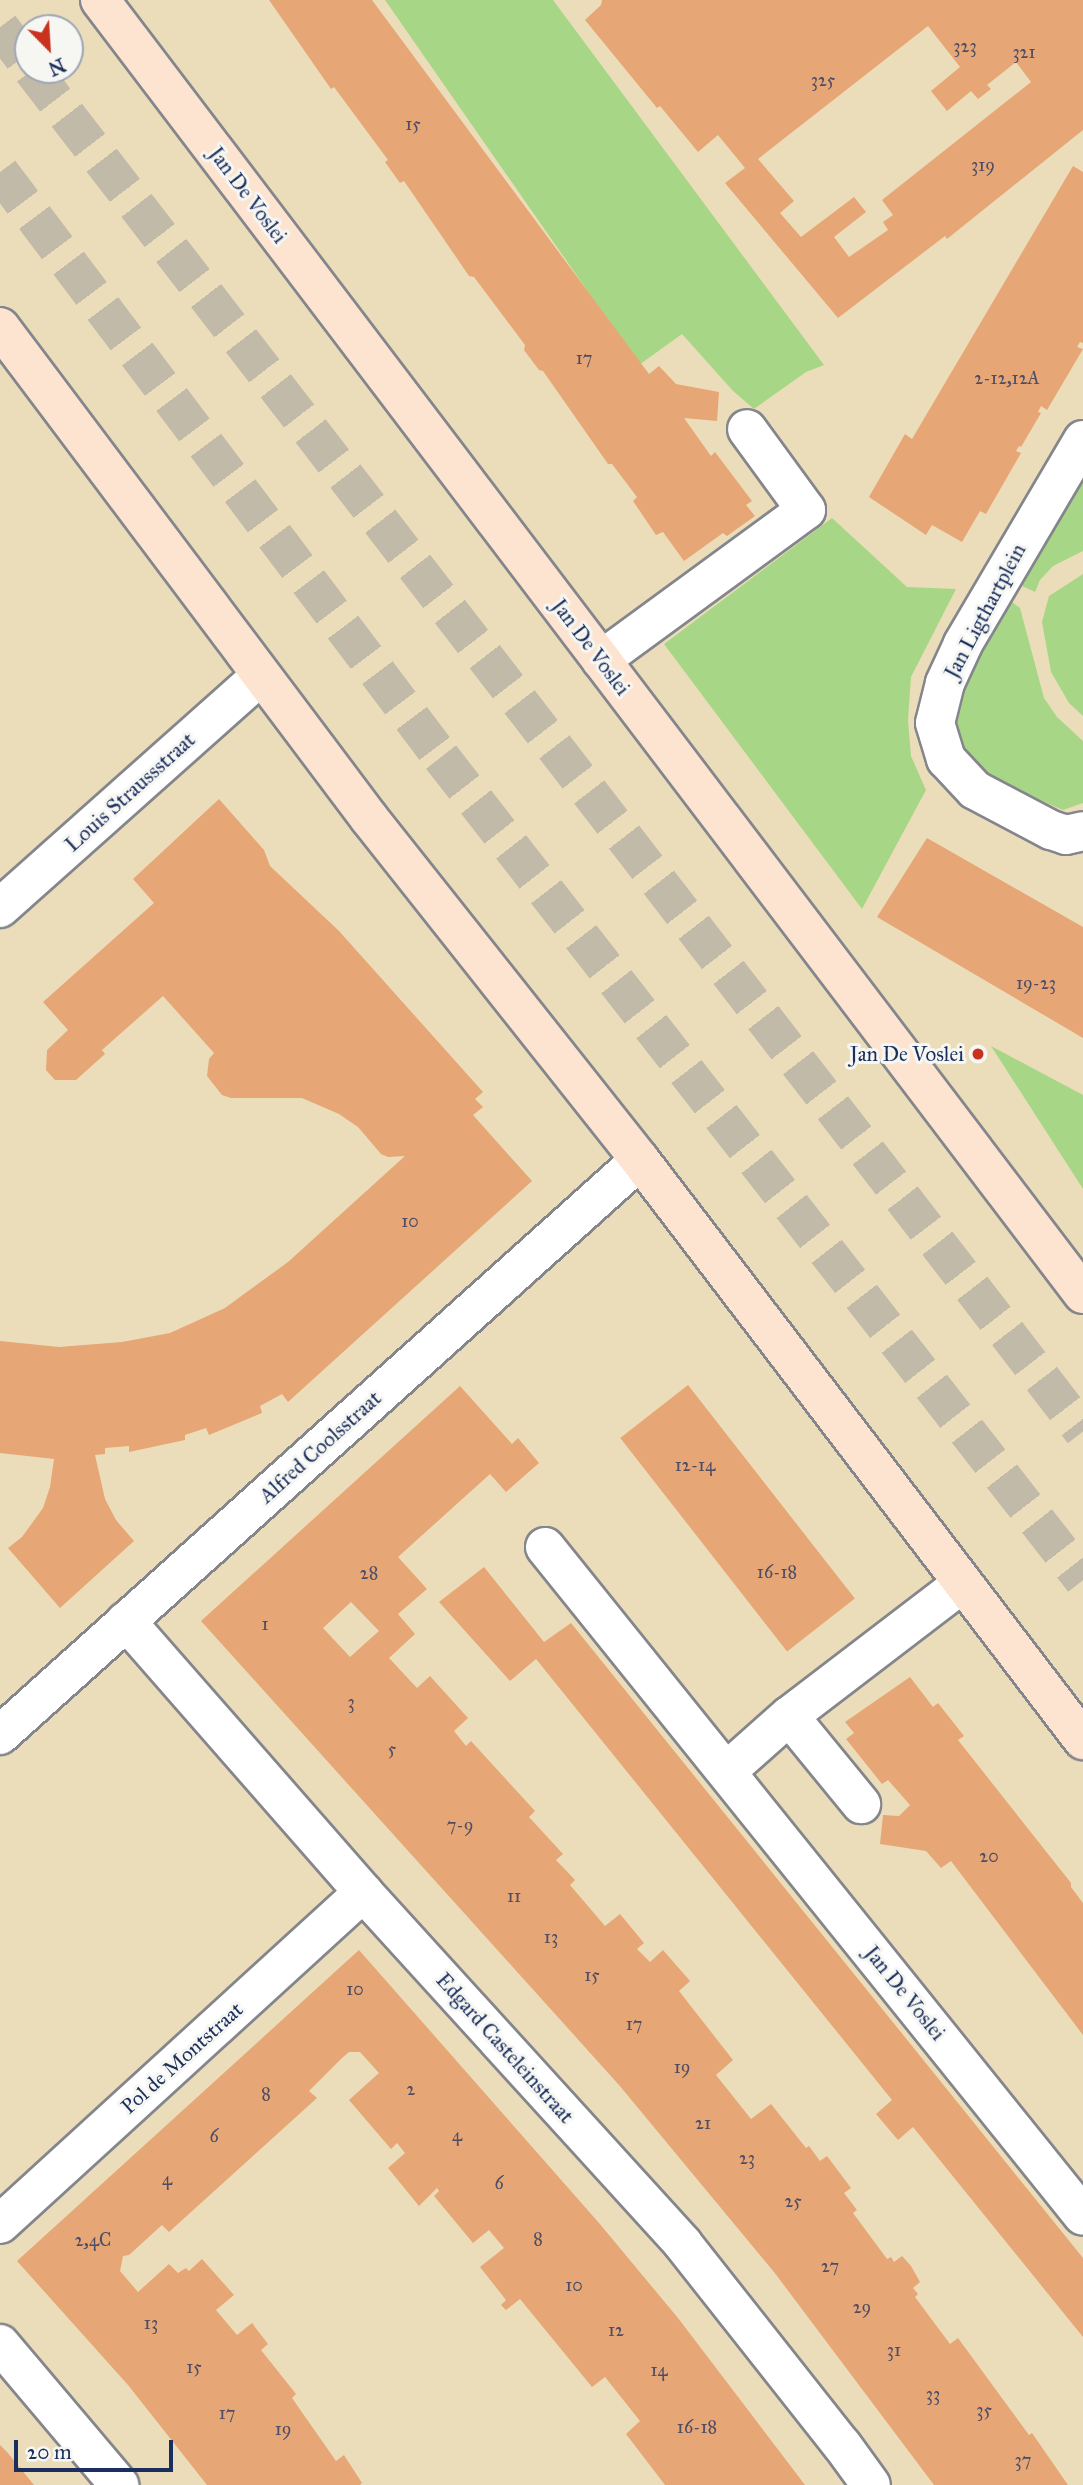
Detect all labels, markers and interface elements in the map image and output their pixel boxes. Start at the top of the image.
north arrow [14,14,84,84]
house number: 323 [953,35,977,57]
house number: 321 [1012,41,1036,63]
text: N [45,53,69,81]
house number: 325 [811,69,835,91]
house number: 15 [405,113,421,135]
street label: Jan De Voslei [204,142,292,248]
house number: 319 [971,154,995,176]
house number: 17 [576,347,592,369]
house number: 2-12,12A [974,367,1040,389]
street label: Jan Ligthartplein [939,539,1031,683]
street label: Jan De Voslei [547,594,635,700]
street label: Louis Straussstraat [60,727,200,857]
house number: 19-23 [1016,972,1056,994]
place label: Jan De Voslei [850,1041,964,1067]
marker: Jan De Voslei [970,1046,986,1062]
house number: 10 [401,1210,419,1232]
street label: Alfred Coolsstraat [254,1386,386,1508]
house number: 12-14 [675,1454,715,1476]
house number: 16-18 [757,1561,797,1583]
house number: 28 [360,1562,378,1584]
house number: 1 [261,1613,269,1635]
house number: 3 [347,1691,355,1713]
house number: 5 [388,1738,396,1760]
house number: 7-9 [447,1814,473,1836]
house number: 20 [979,1845,999,1867]
house number: 11 [507,1885,521,1907]
house number: 13 [544,1926,558,1948]
street label: Jan De Voslei [859,1941,951,2045]
house number: 15 [584,1964,600,1986]
street label: Edgard Casteleinstraat [431,1968,579,2128]
house number: 10 [346,1978,364,2000]
street label: Pol de Montstraat [116,1997,248,2119]
house number: 17 [626,2013,642,2035]
house number: 19 [674,2056,690,2078]
house number: 2 [407,2078,415,2100]
house number: 8 [261,2083,271,2105]
house number: 21 [695,2112,711,2134]
house number: 4 [452,2124,462,2146]
house number: 6 [209,2125,219,2147]
house number: 23 [739,2147,755,2169]
house number: 4 [162,2168,172,2190]
house number: 6 [494,2172,504,2194]
house number: 25 [784,2190,802,2212]
house number: 8 [533,2228,543,2250]
house number: 2,4C [75,2229,111,2251]
house number: 27 [821,2255,839,2277]
house number: 10 [565,2274,583,2296]
house number: 29 [853,2296,871,2318]
house number: 13 [144,2312,158,2334]
house number: 12 [608,2319,624,2341]
house number: 31 [887,2339,901,2361]
house number: 15 [186,2356,202,2378]
house number: 14 [650,2359,668,2381]
house number: 33 [926,2383,940,2405]
house number: 35 [976,2399,992,2421]
house number: 17 [219,2402,235,2424]
house number: 16-18 [677,2416,717,2438]
house number: 19 [275,2418,291,2440]
scale bar [18,2426,177,2470]
text: 20 m [27,2439,72,2465]
house number: 37 [1015,2449,1031,2471]

